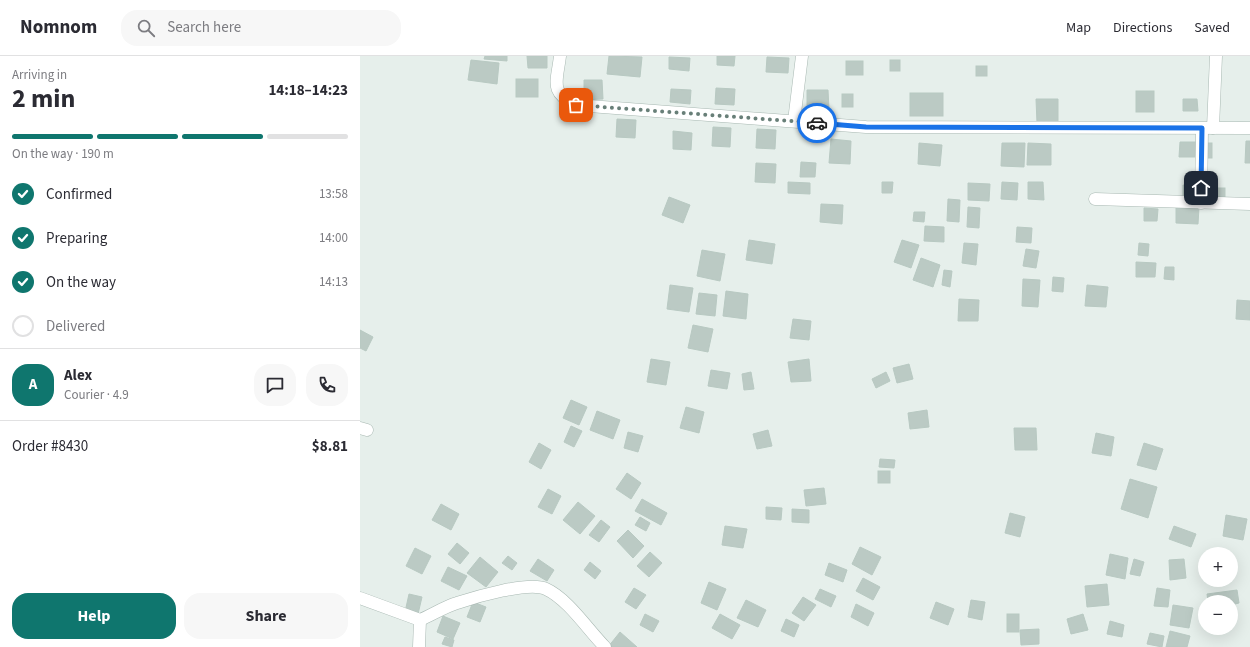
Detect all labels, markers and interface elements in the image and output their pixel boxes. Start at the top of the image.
search box [121,10,401,46]
text: Nomnom [20,14,97,41]
icon: search [135,17,157,39]
text: Search here [167,17,241,38]
text: Map [1066,18,1091,38]
text: Directions [1113,18,1172,38]
text: Saved [1194,18,1230,38]
text: Arriving in [12,66,67,84]
text: 2 min [12,80,75,117]
text: 14:18–14:23 [268,80,348,101]
pin [559,88,593,122]
icon: bag [565,94,587,116]
courier [797,103,837,143]
icon: car [806,112,828,134]
text: On the way · 190 m [12,145,114,163]
pin [1184,171,1218,205]
icon: home [1190,177,1212,199]
icon: check [12,183,34,205]
text: Confirmed [46,184,112,205]
text: 13:58 [319,185,348,203]
icon: check [12,227,34,249]
text: Preparing [46,228,107,249]
text: 14:00 [319,229,348,247]
icon: check [12,271,34,293]
text: On the way [46,272,116,293]
text: 14:13 [319,273,348,291]
text: Delivered [46,316,105,337]
button: chat [254,364,296,406]
button: phone [306,364,348,406]
text: Alex [64,365,92,386]
text: A [29,374,37,395]
text: Courier · 4.9 [64,386,129,404]
text: Order #8430 [12,436,88,457]
text: $8.81 [312,436,348,457]
map controls [1198,547,1238,635]
button: + [1198,547,1238,587]
button: Help [12,593,176,639]
button: Share [184,593,348,639]
button: − [1198,595,1238,635]

